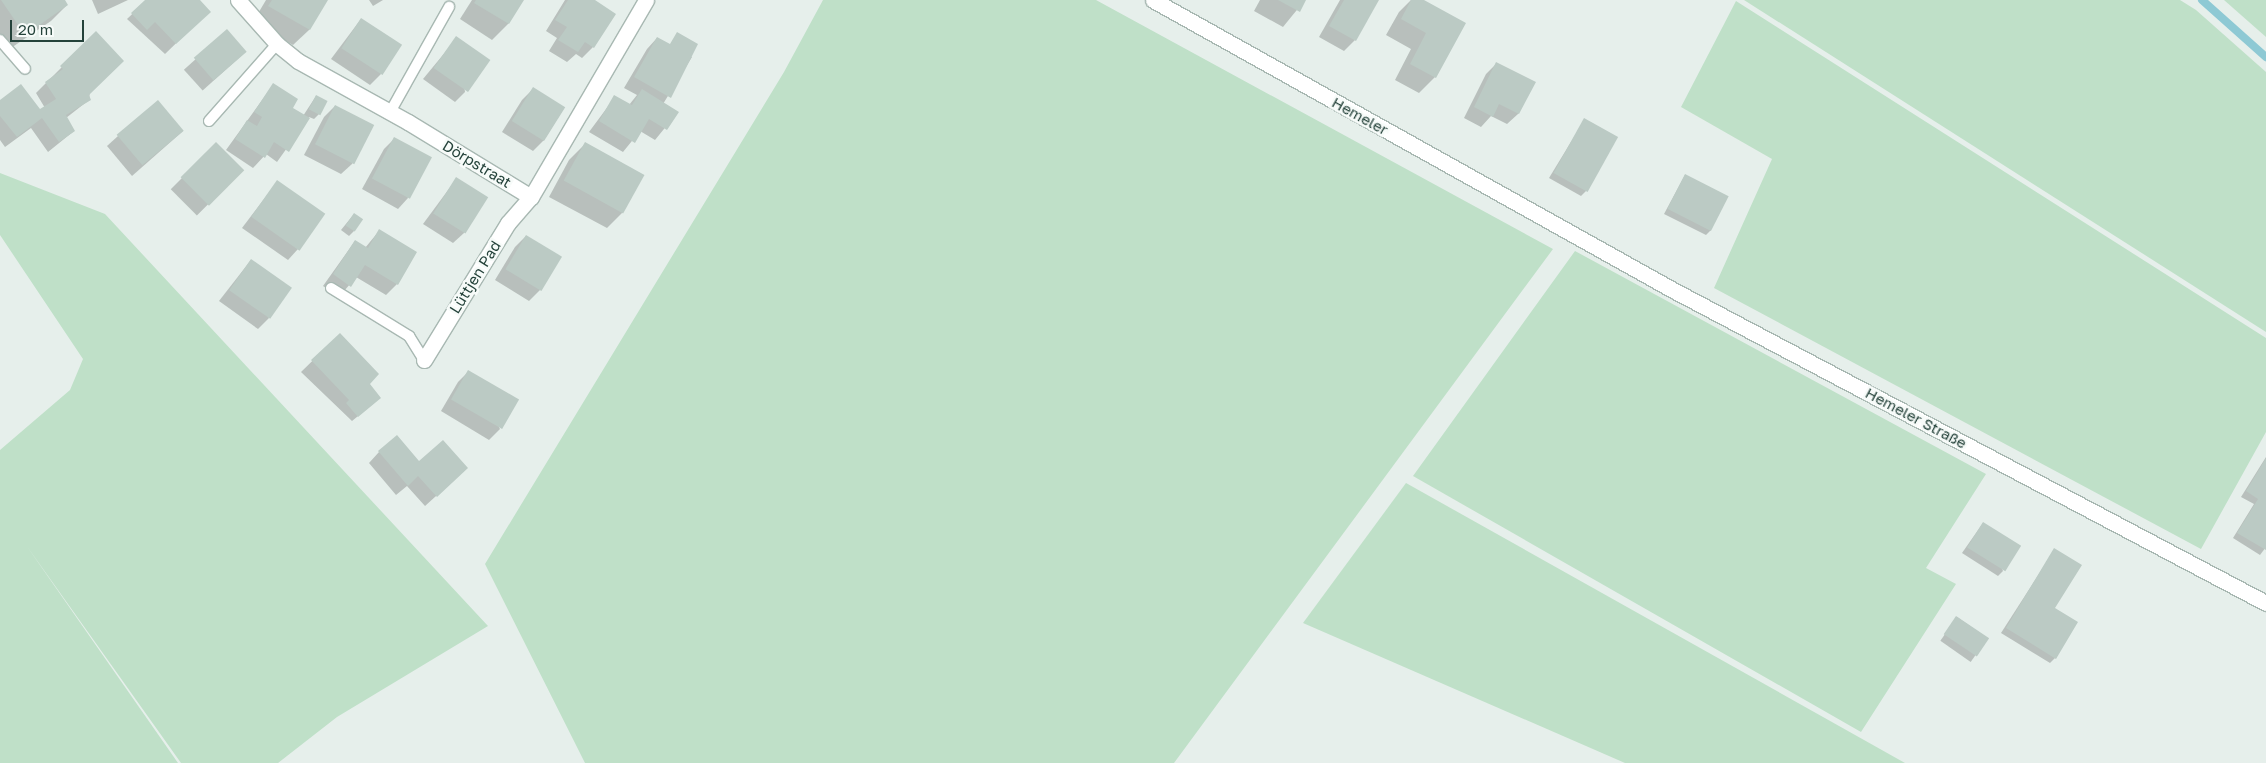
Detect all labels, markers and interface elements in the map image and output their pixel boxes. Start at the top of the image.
scale bar [12,10,86,42]
text: 20 m [18,20,53,38]
street label: Hemeler [1329,93,1391,139]
street label: Dörpstraat [439,136,515,192]
street label: Lüttjen Pad [446,237,504,317]
street label: Hemeler Straße [1862,384,1970,452]

